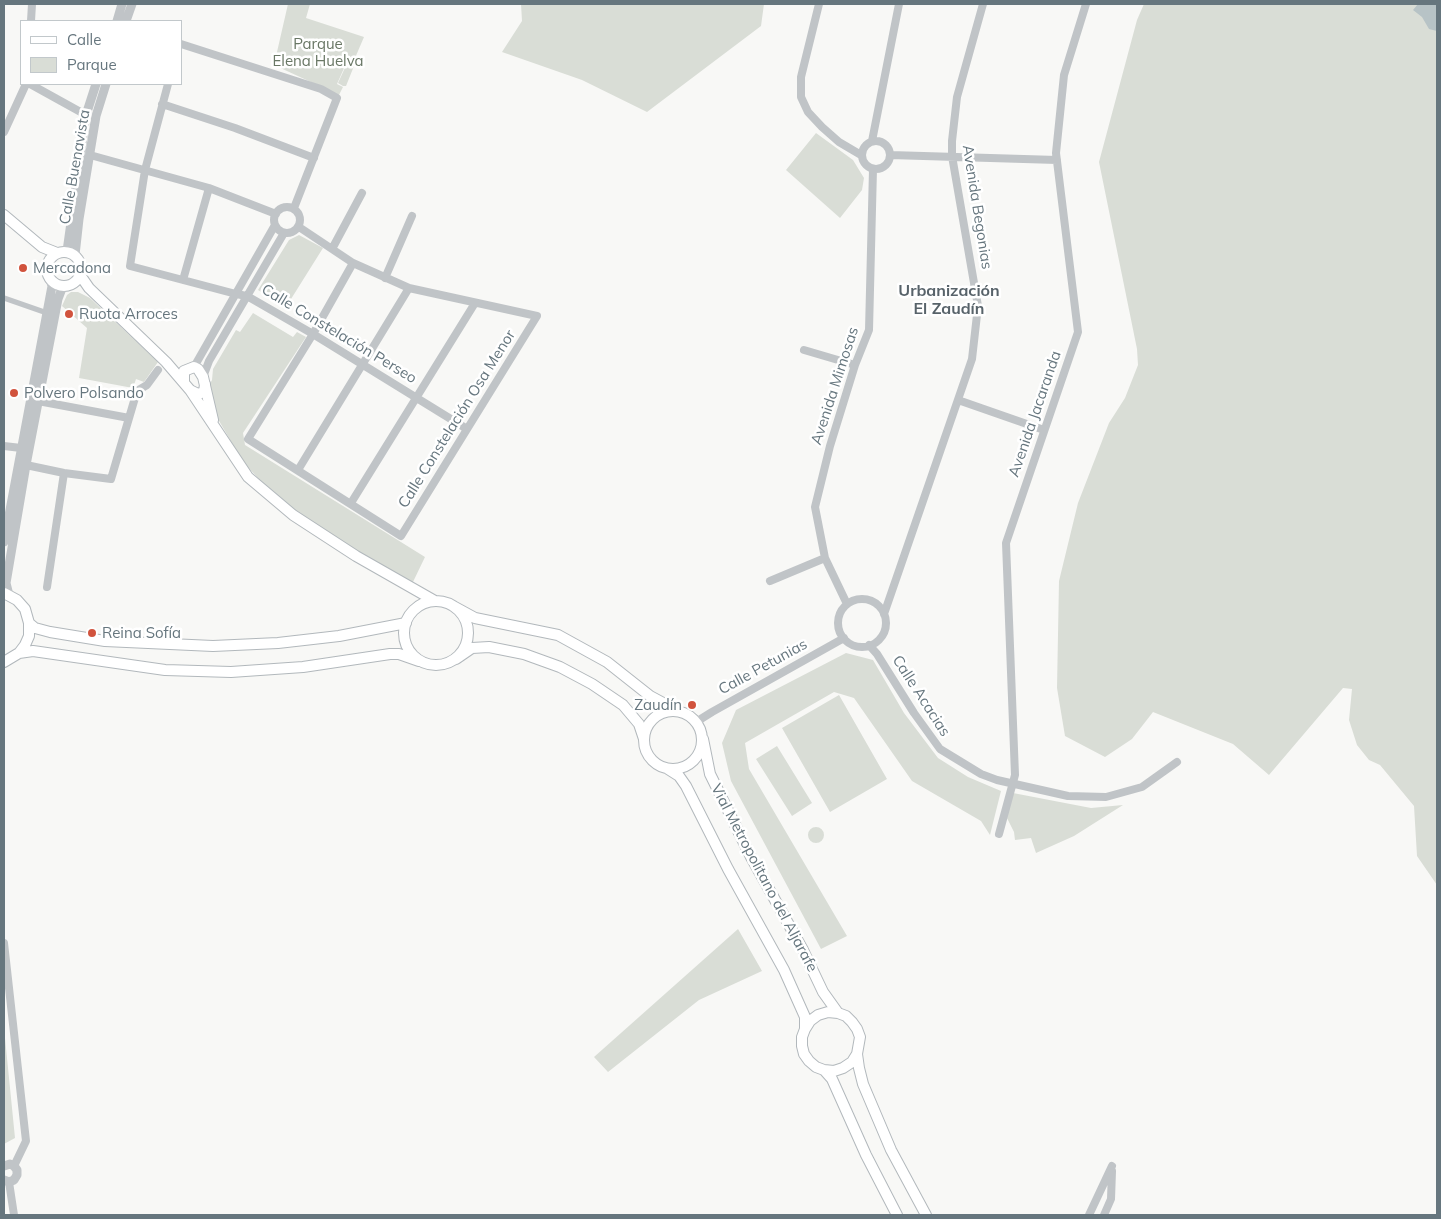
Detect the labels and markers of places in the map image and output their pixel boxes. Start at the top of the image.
place label: Mercadona [33,259,111,277]
marker: Mercadona [17,262,29,274]
place label: Ruota Arroces [79,305,178,323]
marker: Ruota Arroces [63,308,75,320]
place label: Polvero Polsando [24,384,144,402]
marker: Polvero Polsando [8,387,20,399]
place label: Reina Sofía [102,624,181,642]
marker: Reina Sofía [86,627,98,639]
place label: Zaudín [634,696,682,714]
marker: Zaudín [686,699,698,711]

